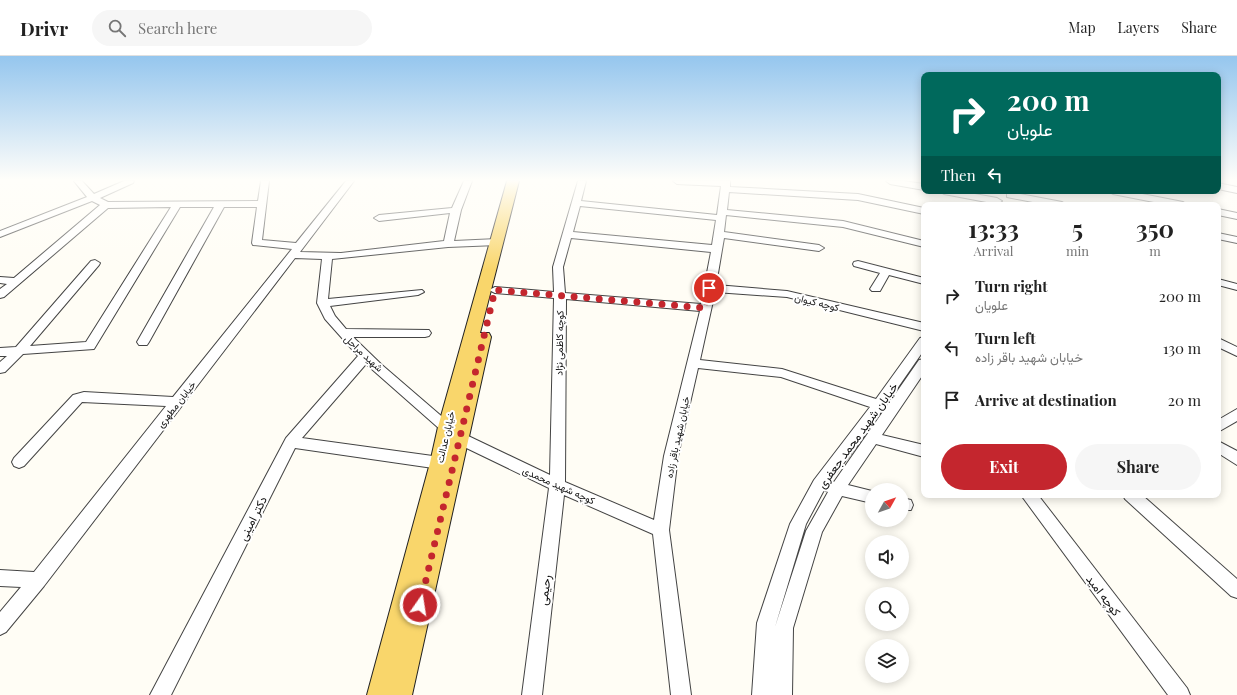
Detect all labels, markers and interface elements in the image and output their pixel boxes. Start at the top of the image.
search box [92,10,372,46]
text: Drivr [20,15,68,41]
icon: search [106,17,128,39]
text: Search here [138,18,217,38]
text: Map [1068,18,1096,37]
text: Layers [1118,18,1159,37]
text: Share [1181,18,1217,37]
text: 200 m [1007,81,1090,118]
icon: right [941,88,993,140]
text: علویان [1007,117,1053,141]
icon: left [984,164,1006,186]
text: Then [941,165,976,185]
text: 13:33 [968,212,1019,244]
text: 5 [1072,212,1083,244]
text: 350 [1136,212,1174,244]
text: Arrival [973,242,1013,259]
text: min [1066,242,1089,259]
text: m [1149,242,1161,259]
pin [692,271,726,305]
text: Turn right [975,276,1048,296]
icon: arrive [698,277,720,299]
icon: right [941,285,963,307]
text: 200 m [1159,286,1201,306]
street label: کوچه کیوان [793,290,841,315]
text: علویان [975,296,1008,313]
street label: کوچه کاظمی نژاد [551,310,568,376]
text: Turn left [975,328,1036,348]
street label: شهید مراحل [341,331,387,375]
icon: left [941,337,963,359]
text: 130 m [1163,338,1201,358]
text: خیابان شهید باقر زاده [975,348,1083,365]
street label: خیابان مطهری [153,377,199,430]
street label: خیابان شهید محمد جعفری [813,379,902,492]
icon: arrive [941,389,963,411]
text: Arrive at destination [975,390,1117,410]
text: 20 m [1168,390,1201,410]
street label: خیابان شهید باقر زاده [662,395,693,479]
street label: خیابان عدالت [432,409,458,464]
button: Exit [941,444,1067,490]
button: Share [1075,444,1201,490]
street label: کوچه شهید محمدی [520,463,598,508]
north arrow [865,483,909,527]
map controls [865,483,909,683]
street label: دکتر امینی [234,493,271,544]
button: sound [865,535,909,579]
street label: کوچه امید [1082,571,1125,620]
street label: رحیمی [534,574,555,606]
position arrow [399,584,441,626]
button: search [865,587,909,631]
button: layers [865,639,909,683]

